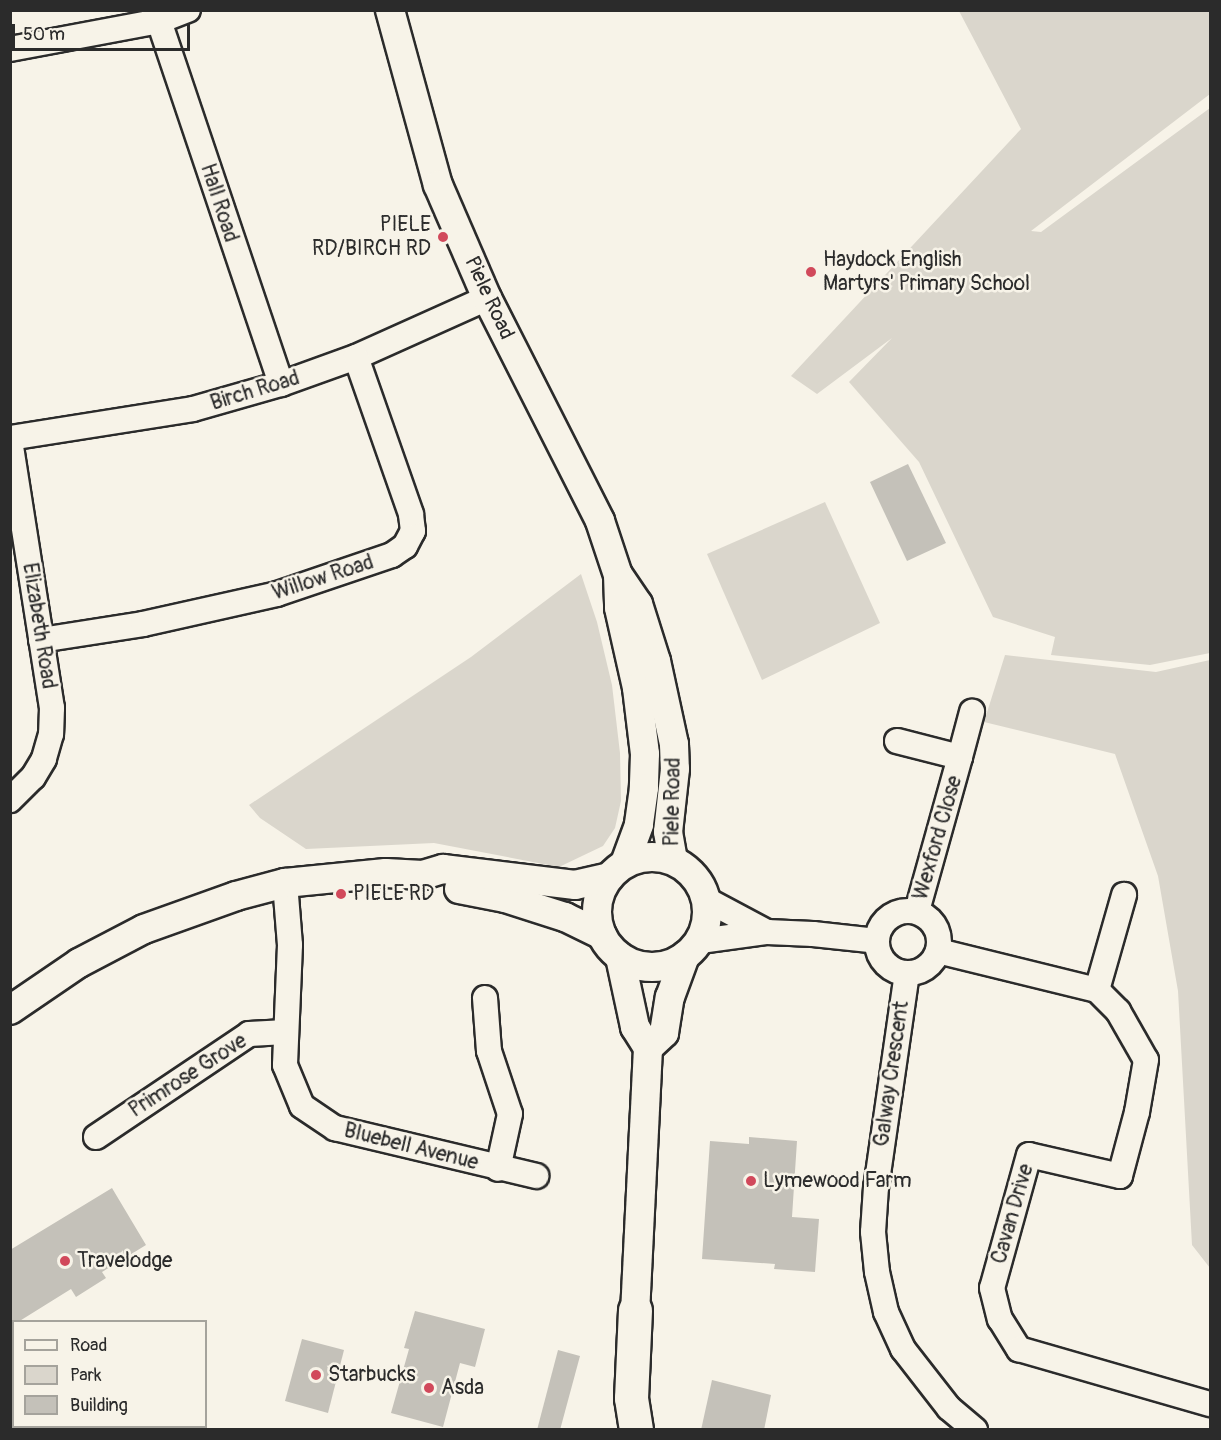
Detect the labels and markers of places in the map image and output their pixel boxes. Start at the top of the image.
place label: PIELE RD/BIRCH RD [312,212,431,262]
marker: PIELE RD/BIRCH RD [436,230,450,244]
place label: Haydock English Martyrs' Primary School [823,247,1030,297]
marker: Haydock English Martyrs' Primary School [804,265,818,279]
place label: PIELE RD [353,881,434,907]
marker: PIELE RD [334,887,348,901]
place label: Lymewood Farm [763,1168,912,1194]
marker: Lymewood Farm [744,1174,758,1188]
place label: Travelodge [77,1248,172,1274]
marker: Travelodge [58,1254,72,1268]
place label: Starbucks [328,1362,416,1388]
marker: Starbucks [309,1368,323,1382]
place label: Asda [441,1375,484,1401]
marker: Asda [422,1381,436,1395]

